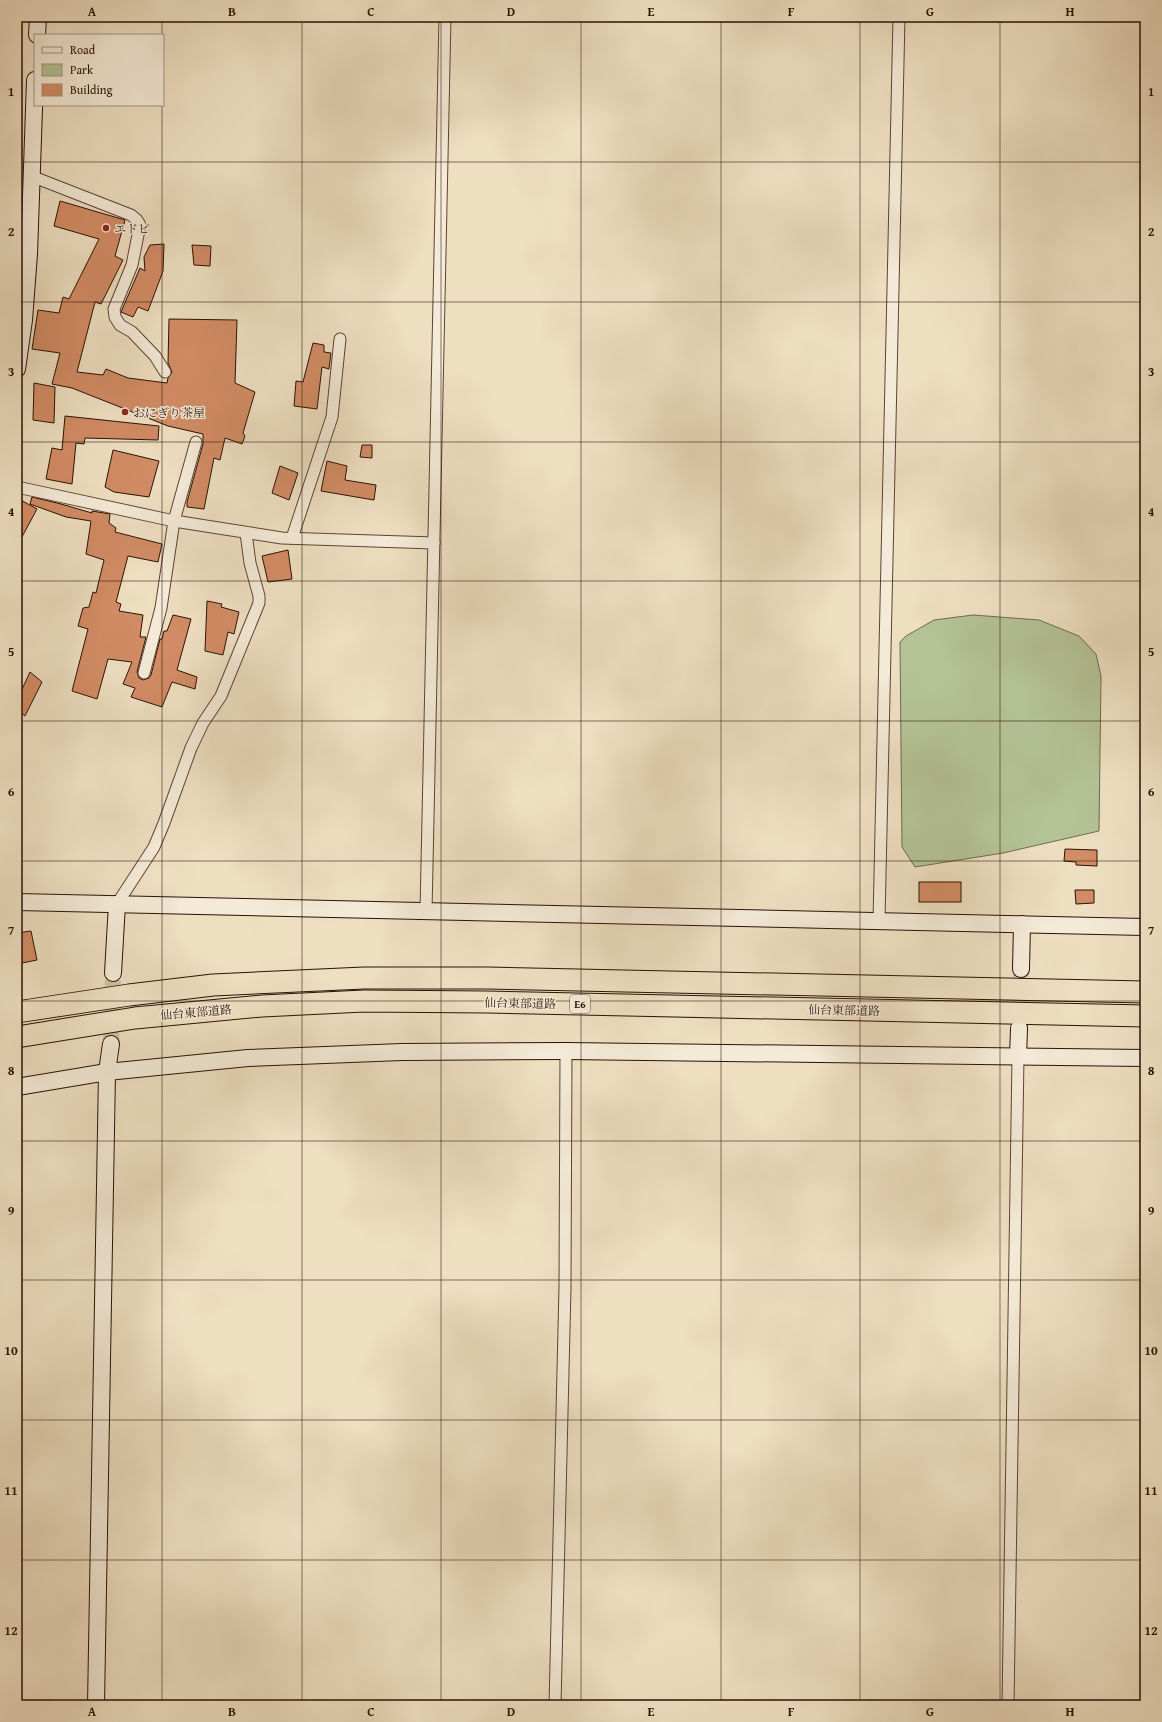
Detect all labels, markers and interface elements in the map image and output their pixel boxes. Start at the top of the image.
text: A [88,2,97,21]
text: B [228,2,236,21]
text: C [367,2,375,21]
text: D [507,2,515,21]
text: E [648,2,655,21]
text: F [788,2,795,21]
text: G [926,2,934,21]
text: H [1065,2,1075,21]
legend [34,34,164,106]
text: Road [70,41,96,58]
text: Park [70,61,94,78]
text: Building [70,81,113,98]
text: 1 [8,82,14,101]
text: 1 [1148,82,1154,101]
place label: エドピ [114,220,150,237]
text: 2 [8,222,15,241]
text: 2 [1148,222,1155,241]
marker: エドピ [101,223,111,233]
text: 3 [8,362,14,381]
text: 3 [1148,362,1154,381]
place label: おにぎり茶屋 [133,404,205,421]
marker: おにぎり茶屋 [120,407,130,417]
text: 4 [8,502,15,521]
text: 4 [1148,502,1155,521]
text: 5 [8,642,15,661]
text: 5 [1148,642,1155,661]
text: 6 [8,782,15,801]
text: 6 [1148,782,1155,801]
text: 7 [8,921,15,940]
text: 7 [1148,921,1155,940]
street label: 仙台東部道路 [484,994,556,1012]
road number: E6 [570,995,590,1013]
street label: 仙台東部道路 [159,1000,233,1024]
street label: 仙台東部道路 [808,1001,880,1019]
text: 8 [8,1061,15,1080]
text: 8 [1148,1061,1155,1080]
text: 9 [8,1201,15,1220]
text: 9 [1148,1201,1155,1220]
text: 10 [4,1341,18,1360]
text: 10 [1144,1341,1158,1360]
text: 11 [4,1481,18,1500]
text: 11 [1144,1481,1158,1500]
text: 12 [4,1621,18,1640]
text: 12 [1144,1621,1158,1640]
text: A [88,1702,97,1721]
text: B [228,1702,236,1721]
text: C [367,1702,375,1721]
text: D [507,1702,515,1721]
text: E [648,1702,655,1721]
text: F [788,1702,795,1721]
text: G [926,1702,934,1721]
text: H [1065,1702,1075,1721]

